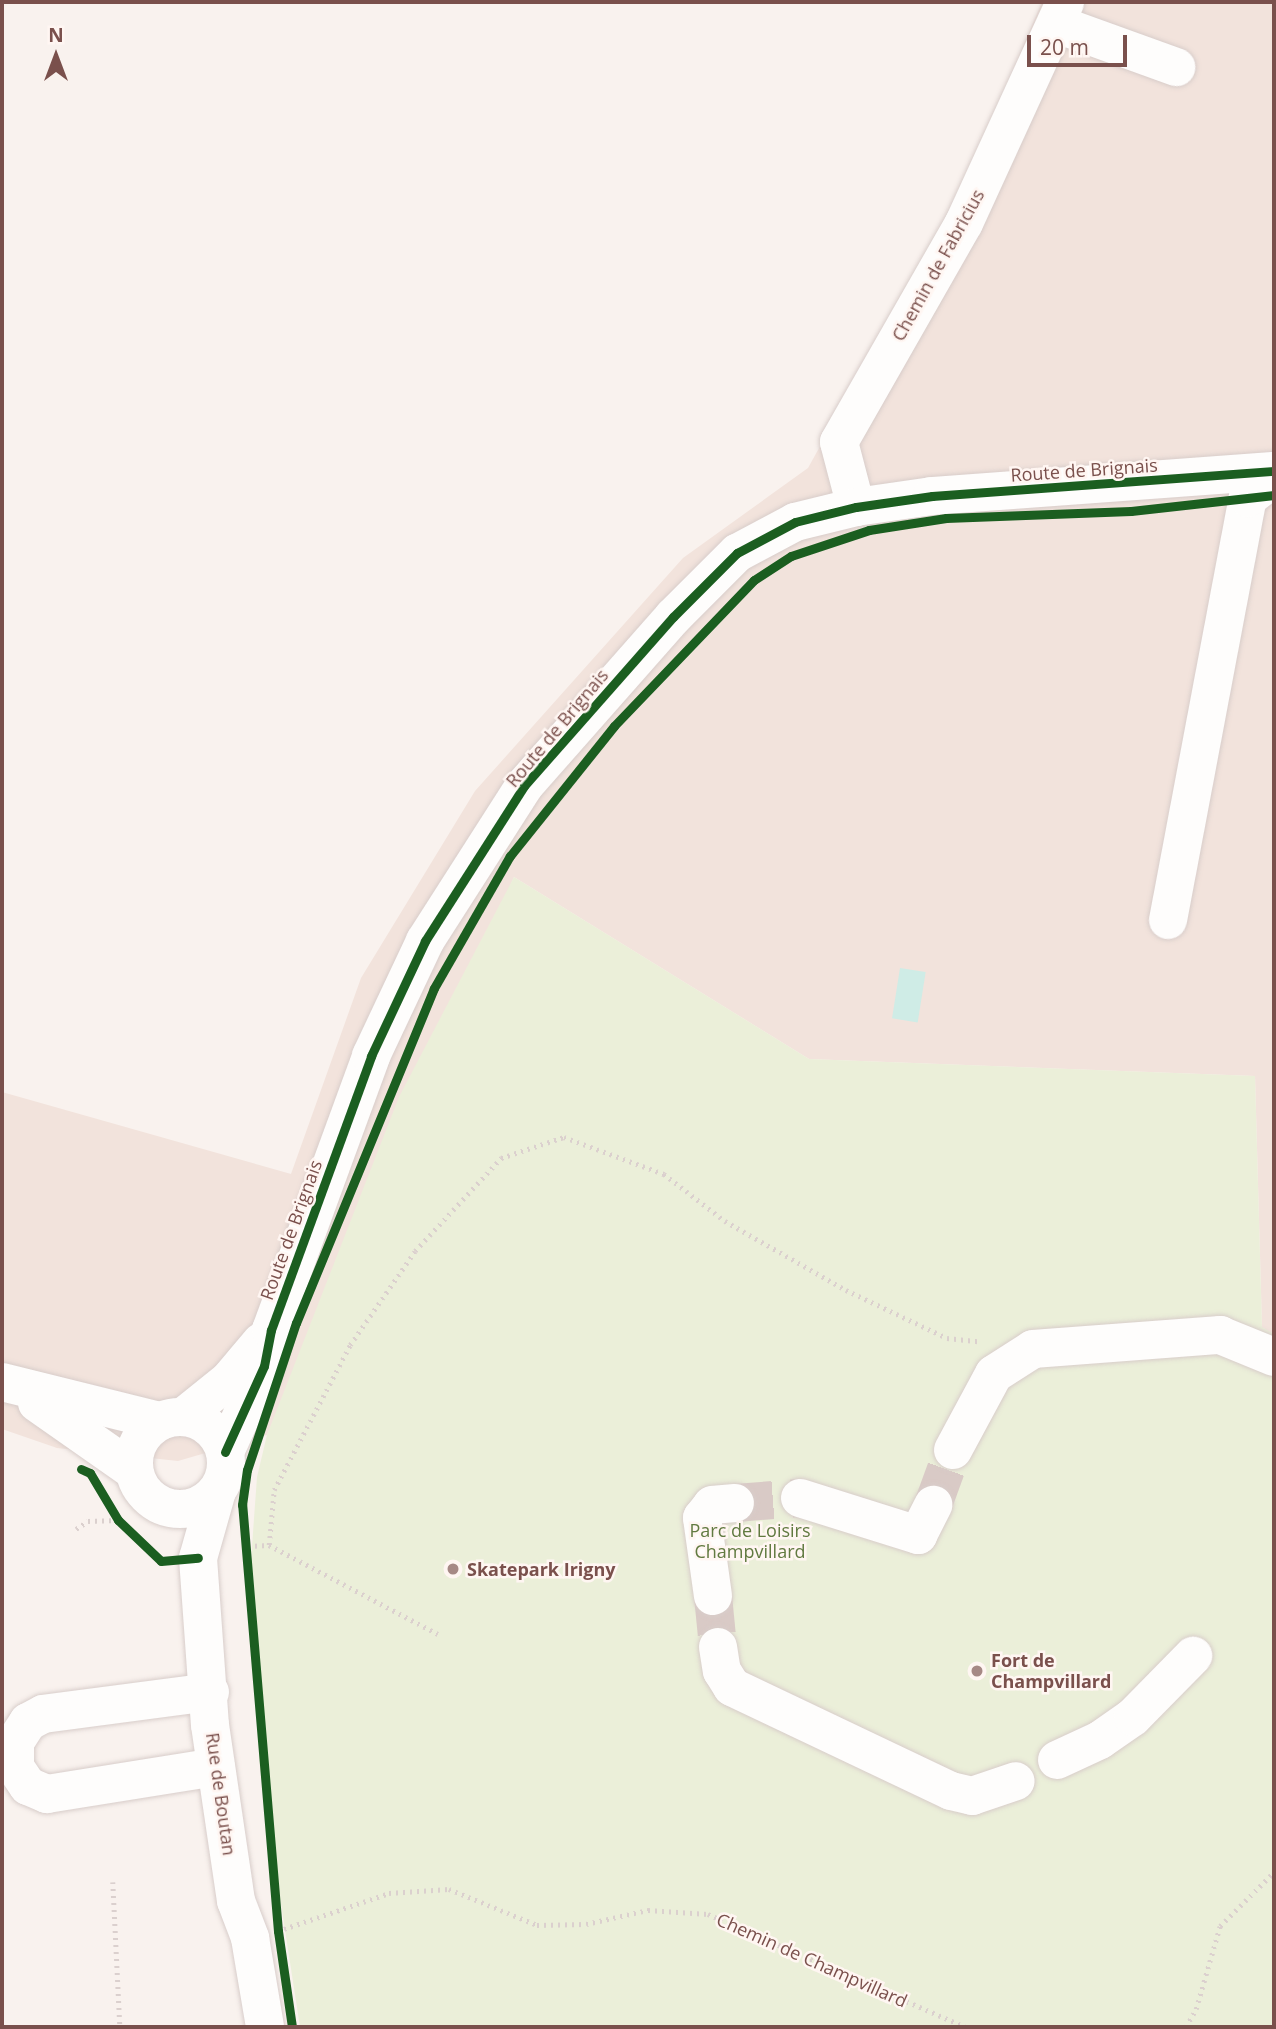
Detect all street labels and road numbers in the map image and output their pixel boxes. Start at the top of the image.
street label: Chemin de Fabricius [887,185,989,345]
street label: Route de Brignais [1010,454,1158,486]
street label: Route de Brignais [501,665,613,791]
street label: Route de Brignais [256,1157,326,1303]
street label: Rue de Boutan [202,1731,240,1857]
street label: Chemin de Champvillard [713,1908,911,2012]

